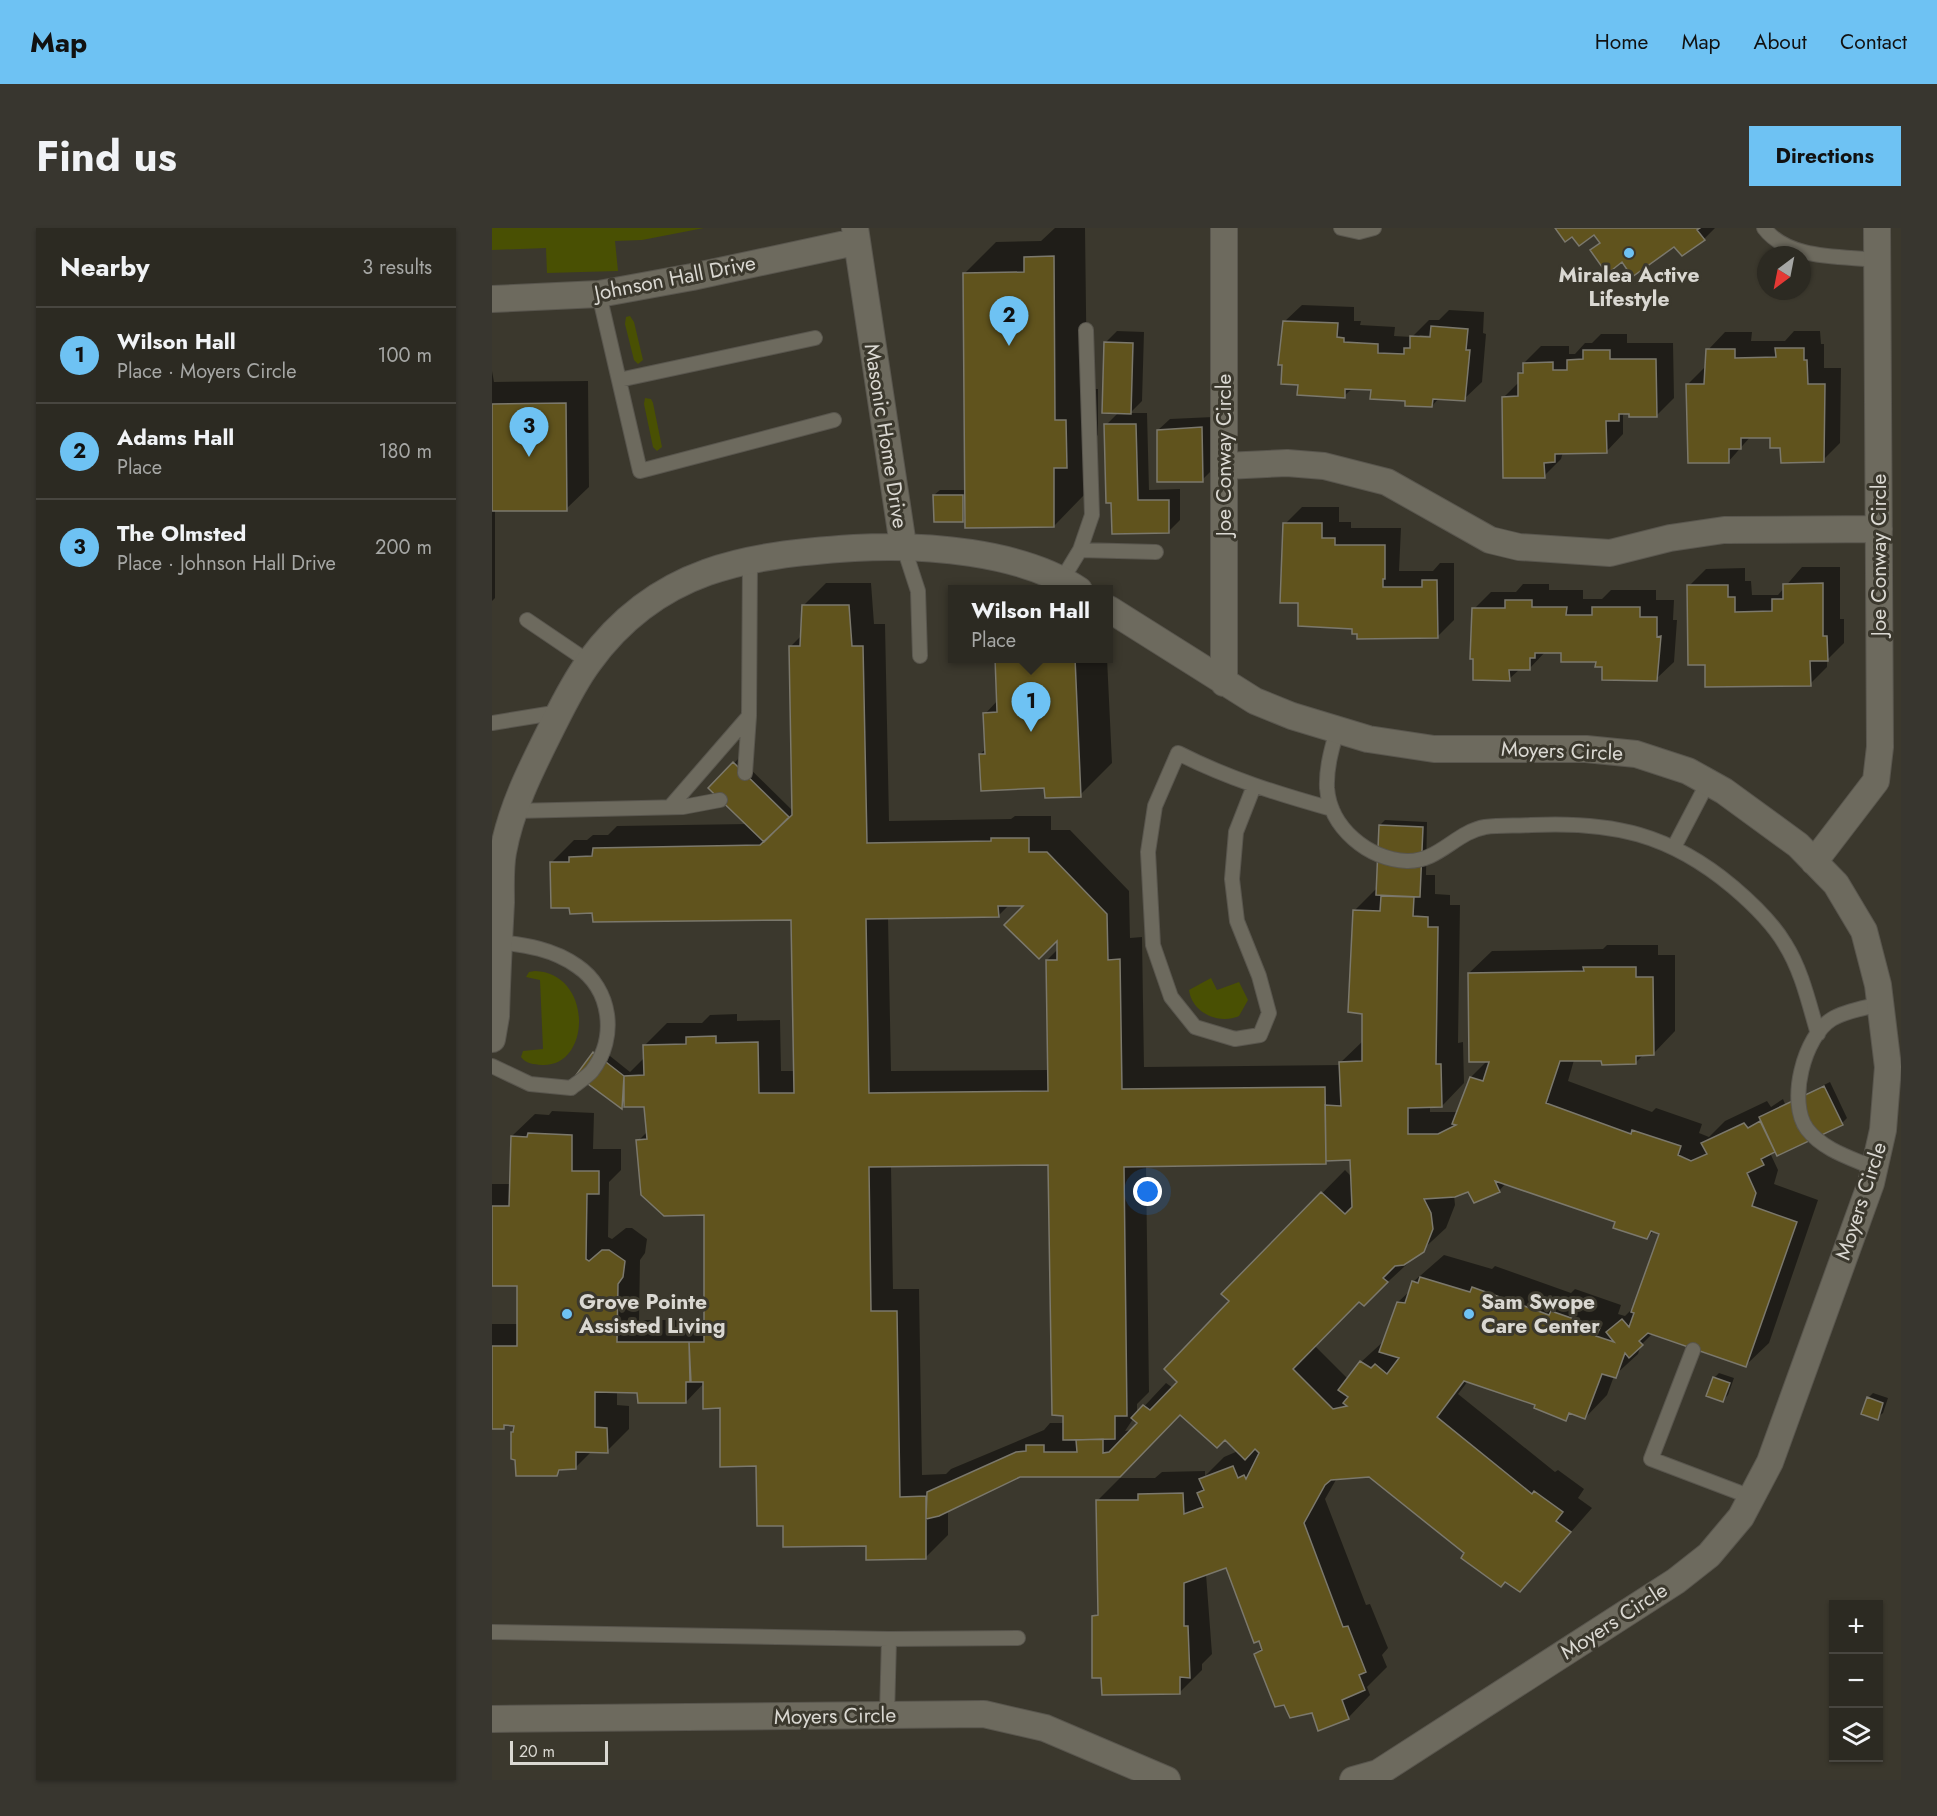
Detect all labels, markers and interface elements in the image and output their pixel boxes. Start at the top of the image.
text: Map [30,22,87,63]
text: Home [1595,27,1648,57]
text: Map [1681,27,1721,57]
text: About [1754,27,1807,57]
text: Contact [1840,27,1907,57]
text: Find us [36,126,177,187]
button: Directions [1749,126,1901,186]
marker: Miralea Active Lifestyle [1622,246,1636,260]
north arrow [1757,246,1811,300]
text: Nearby [60,248,149,286]
street label: Johnson Hall Drive [589,248,758,309]
text: 3 results [362,253,432,282]
place label: Miralea Active Lifestyle [1559,260,1699,314]
pin: 2 [990,296,1028,346]
text: Wilson Hall [117,325,236,357]
text: 1 [74,341,85,370]
text: 100 m [377,341,432,370]
street label: Masonic Home Drive [857,342,915,531]
text: Place · Moyers Circle [117,357,297,386]
street label: Joe Conway Circle [1209,374,1239,539]
pin: 3 [510,408,549,457]
text: Adams Hall [117,421,234,453]
text: 2 [73,437,86,466]
text: 180 m [378,437,432,466]
text: Place [117,453,162,482]
street label: Joe Conway Circle [1864,474,1894,639]
text: The Olmsted [117,517,246,549]
text: 3 [73,533,86,562]
text: 200 m [375,533,432,562]
text: Place · Johnson Hall Drive [117,549,336,578]
popup [948,585,1113,663]
text: Wilson Hall [971,594,1090,626]
text: Place [971,626,1016,655]
pin: 1 [1012,682,1050,732]
street label: Moyers Circle [1500,734,1624,768]
street label: Moyers Circle [1828,1138,1894,1264]
your location [1133,1177,1162,1206]
place label: Grove Pointe Assisted Living [578,1287,726,1341]
place label: Sam Swope Care Center [1481,1287,1600,1341]
marker: Grove Pointe Assisted Living [560,1307,574,1321]
marker: Sam Swope Care Center [1462,1307,1476,1321]
street label: Moyers Circle [1555,1575,1674,1667]
map controls [1829,1600,1883,1762]
button: + [1829,1600,1883,1654]
button: − [1829,1654,1883,1708]
street label: Moyers Circle [774,1700,897,1732]
button: layers [1829,1708,1883,1762]
scale bar [510,1738,608,1766]
text: 20 m [519,1740,555,1763]

